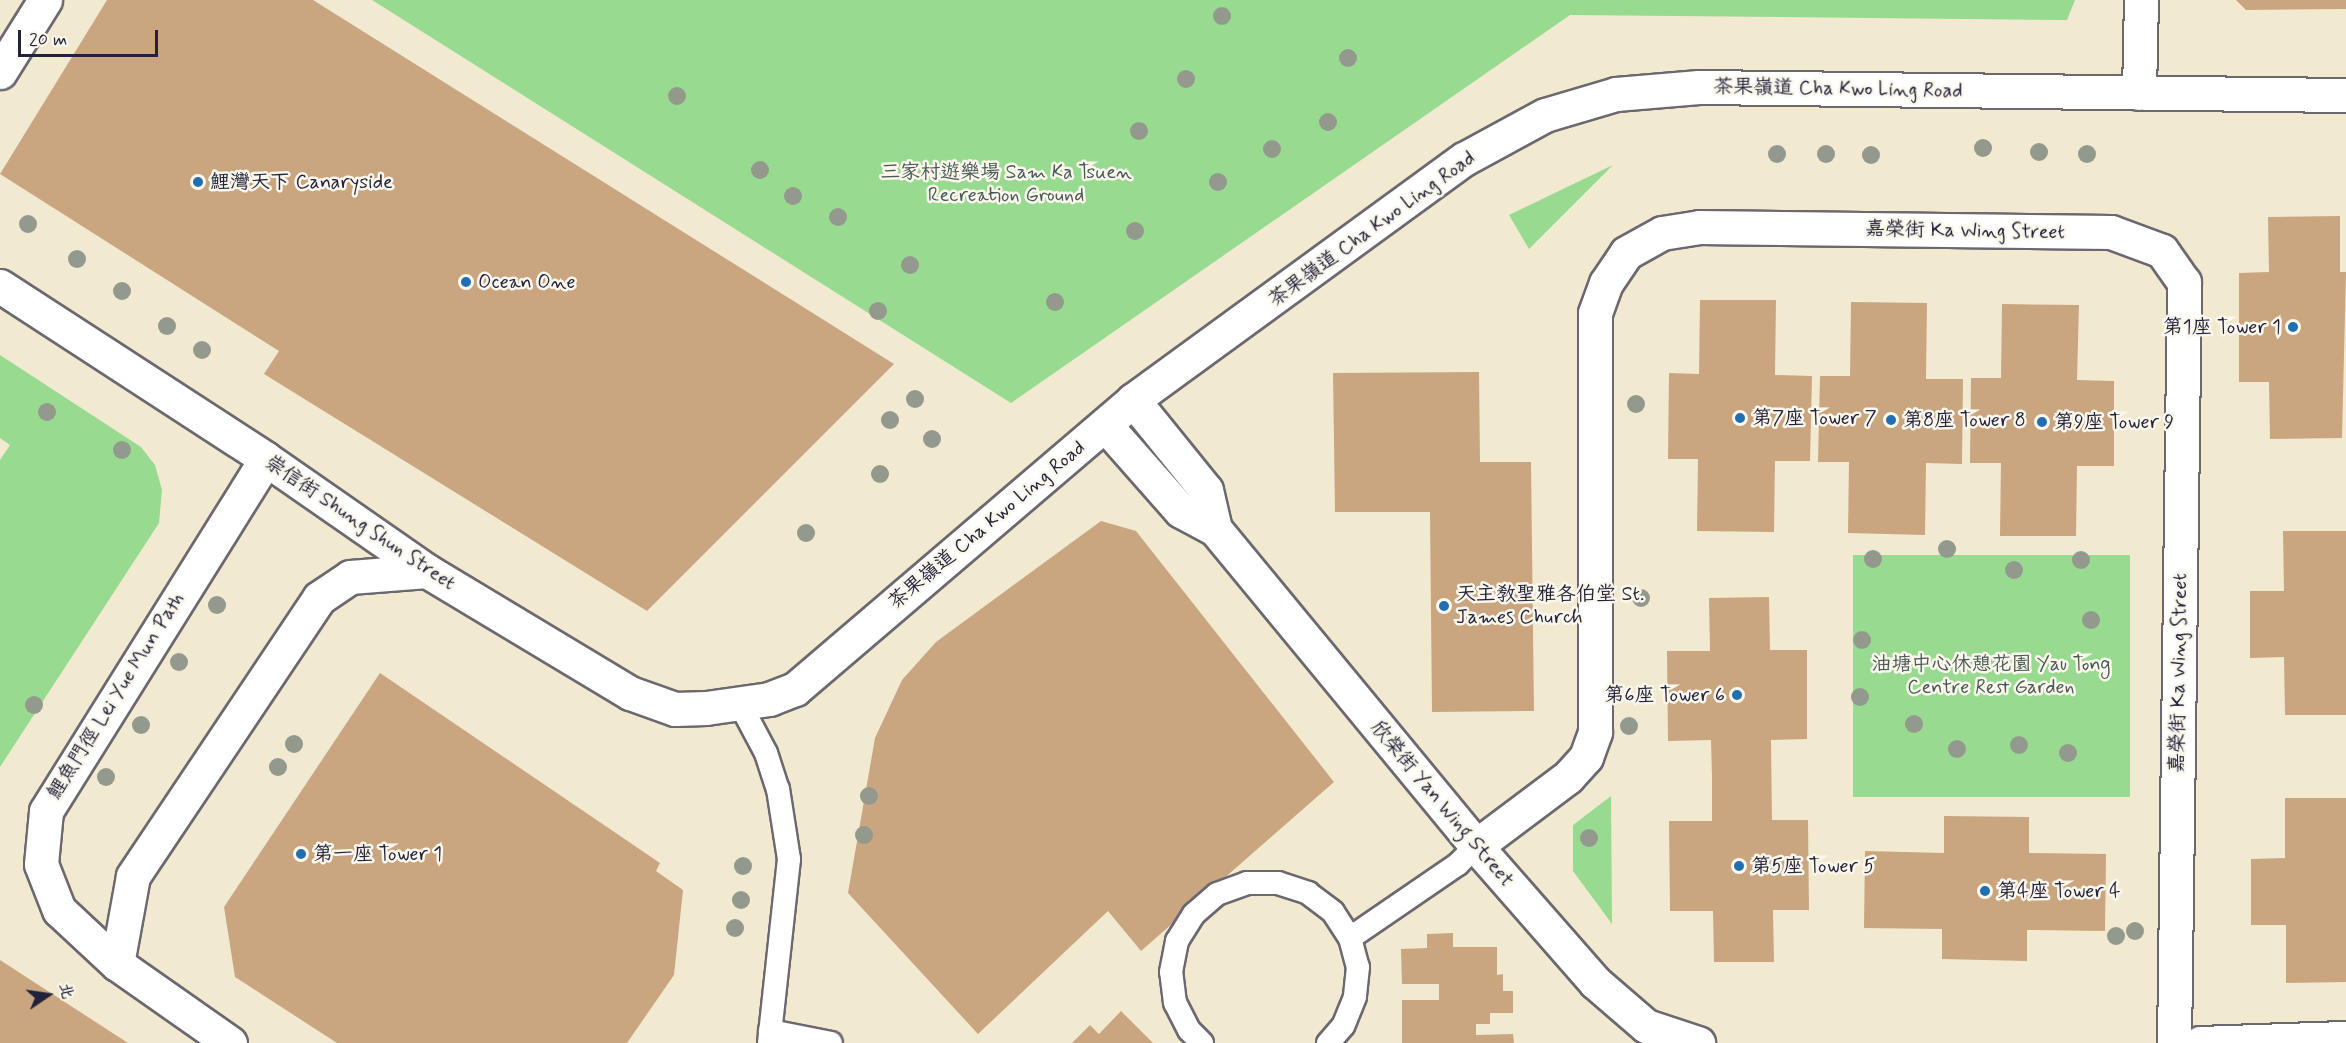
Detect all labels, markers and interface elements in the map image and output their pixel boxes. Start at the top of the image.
scale bar [21,18,160,56]
text: 20 m [29,28,67,52]
street label: 茶果嶺道 Cha Kwo Ling Road [1713,75,1963,103]
street label: 茶果嶺道 Cha Kwo Ling Road [1264,146,1480,312]
park label: 三家村遊樂場 Sam Ka Tsuen Recreation Ground [880,160,1132,207]
place label: 鯉灣天下 Canaryside [210,170,393,194]
marker: 鯉灣天下 Canaryside [191,175,205,189]
street label: 嘉榮街 Ka Wing Street [1864,217,2066,245]
place label: Ocean One [478,270,570,294]
marker: Ocean One [459,275,473,289]
place label: 第1座 Tower 1 [2163,315,2281,339]
marker: 第1座 Tower 1 [2286,320,2300,334]
place label: 第7座 Tower 7 [1752,406,1877,430]
place label: 第8座 Tower 8 [1903,408,2026,432]
place label: 第9座 Tower 9 [2054,410,2174,434]
marker: 第7座 Tower 7 [1733,411,1747,425]
marker: 第8座 Tower 8 [1884,413,1898,427]
marker: 第9座 Tower 9 [2035,415,2049,429]
street label: 茶果嶺道 Cha Kwo Ling Road [884,435,1090,615]
street label: 崇信街 Shung Shun Street [256,447,464,599]
street label: 嘉榮街 Ka Wing Street [2165,572,2193,774]
place label: 天主教聖雅各伯堂 St. James Church [1456,582,1644,629]
street label: 鯉魚門徑 Lei Yue Mun Path [43,590,189,802]
marker: 天主教聖雅各伯堂 St. James Church [1437,599,1451,613]
park label: 油塘中心休憩花園 Yau Tong Centre Rest Garden [1871,653,2111,700]
place label: 第6座 Tower 6 [1604,683,1725,707]
marker: 第6座 Tower 6 [1730,688,1744,702]
street label: 欣榮街 Yan Wing Street [1365,715,1519,893]
place label: 第一座 Tower 1 [313,842,442,866]
marker: 第一座 Tower 1 [294,847,308,861]
place label: 第5座 Tower 5 [1751,854,1875,878]
marker: 第5座 Tower 5 [1732,859,1746,873]
place label: 第4座 Tower 4 [1997,879,2121,903]
marker: 第4座 Tower 4 [1978,884,1992,898]
north arrow [18,965,78,1025]
text: 北 [54,981,78,1001]

